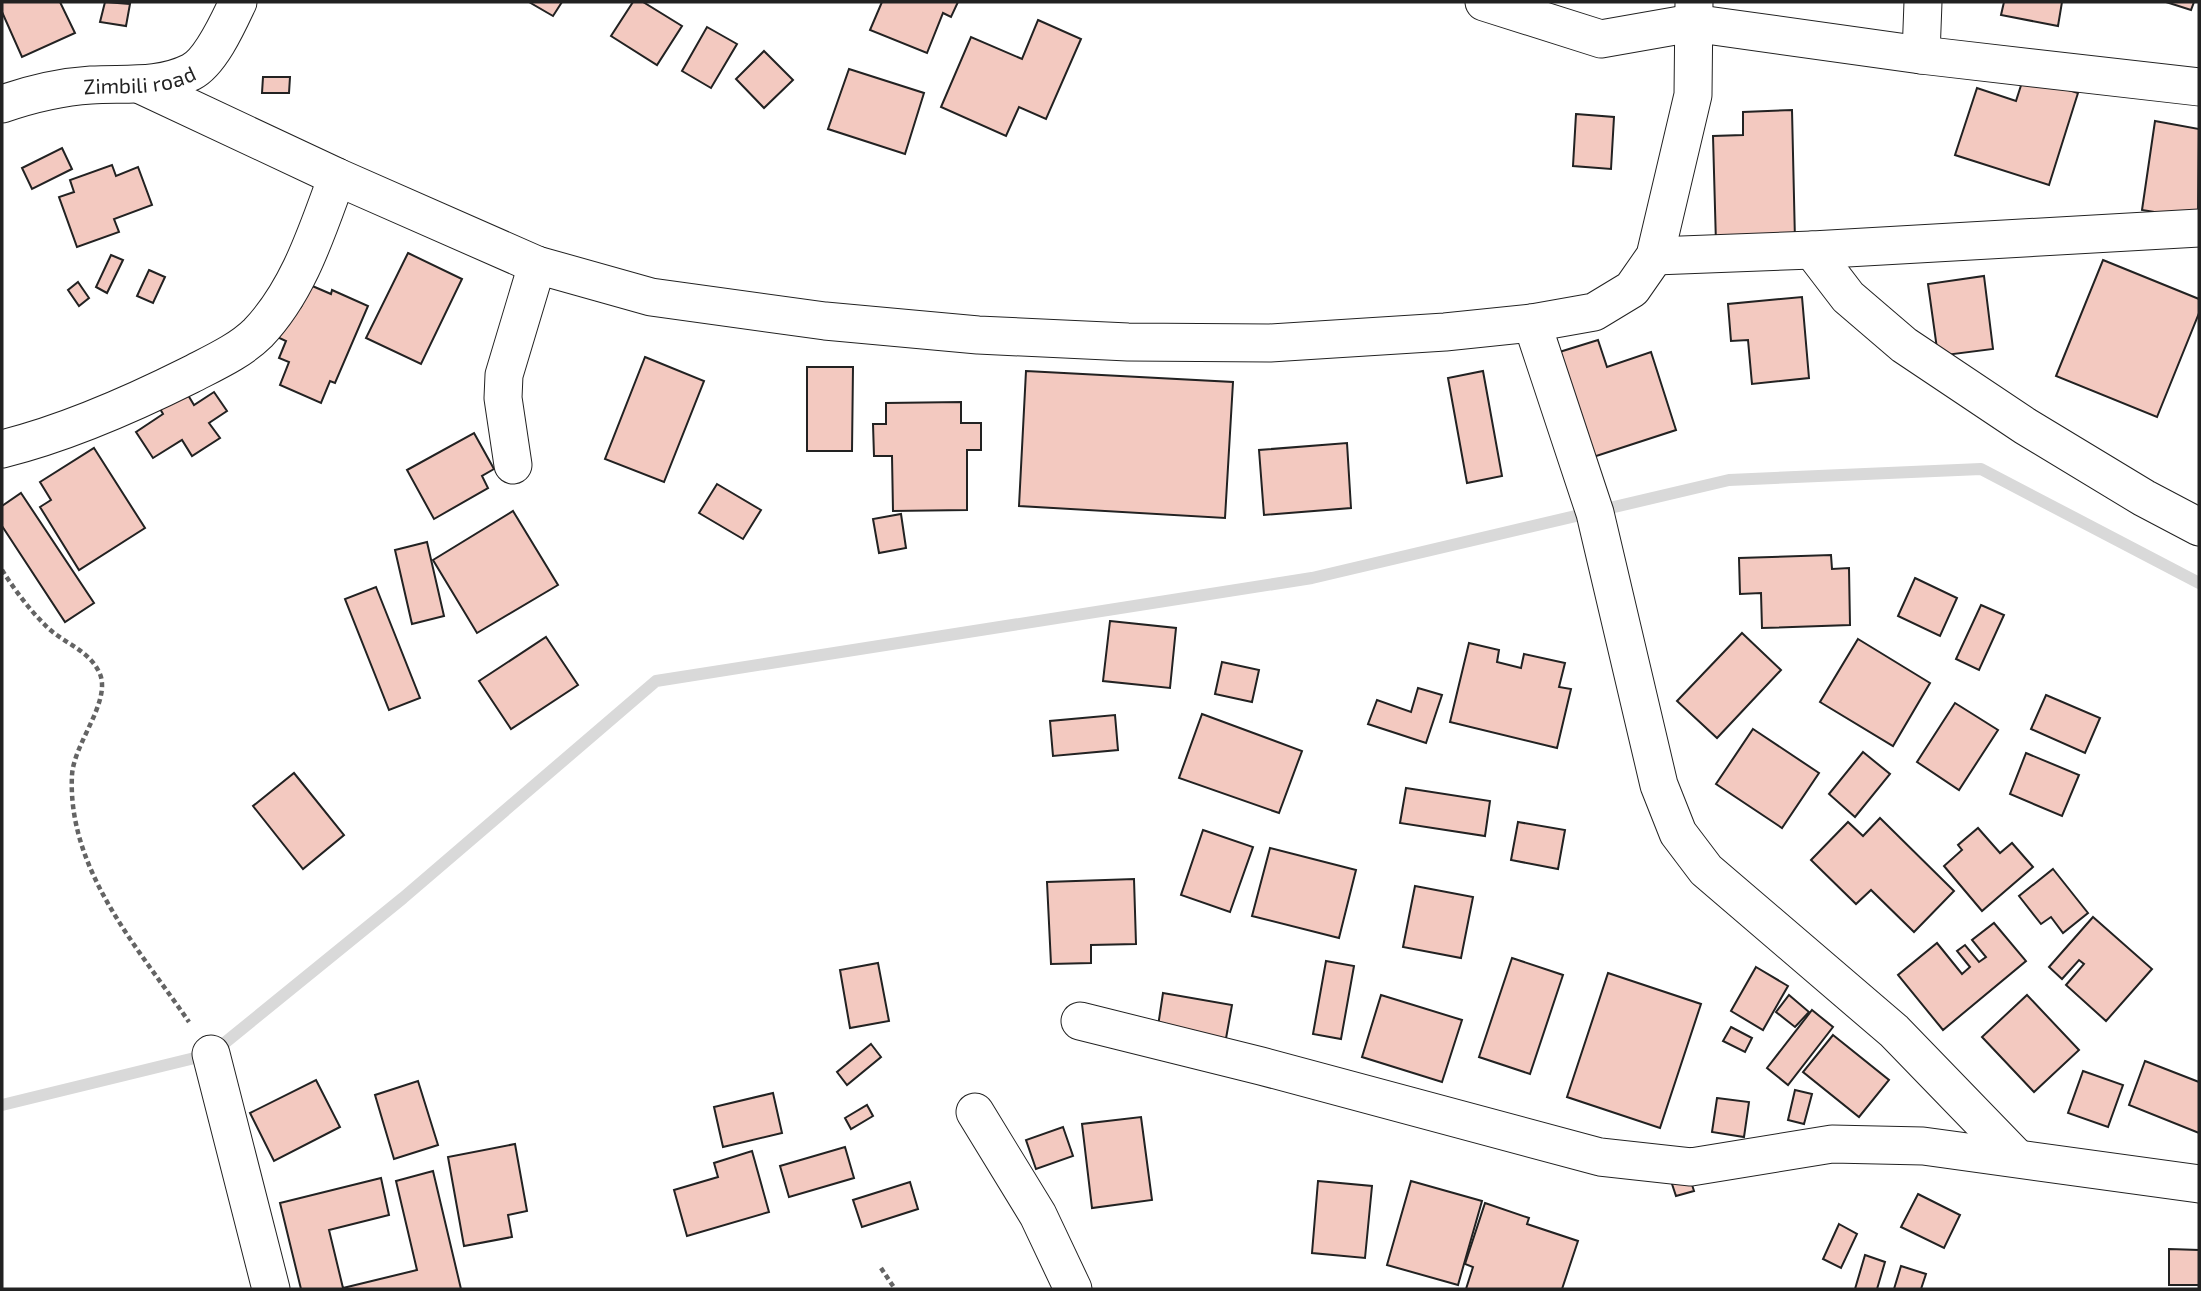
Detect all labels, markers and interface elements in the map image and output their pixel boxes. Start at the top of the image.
street label: Zimbili road [83,59,199,98]

